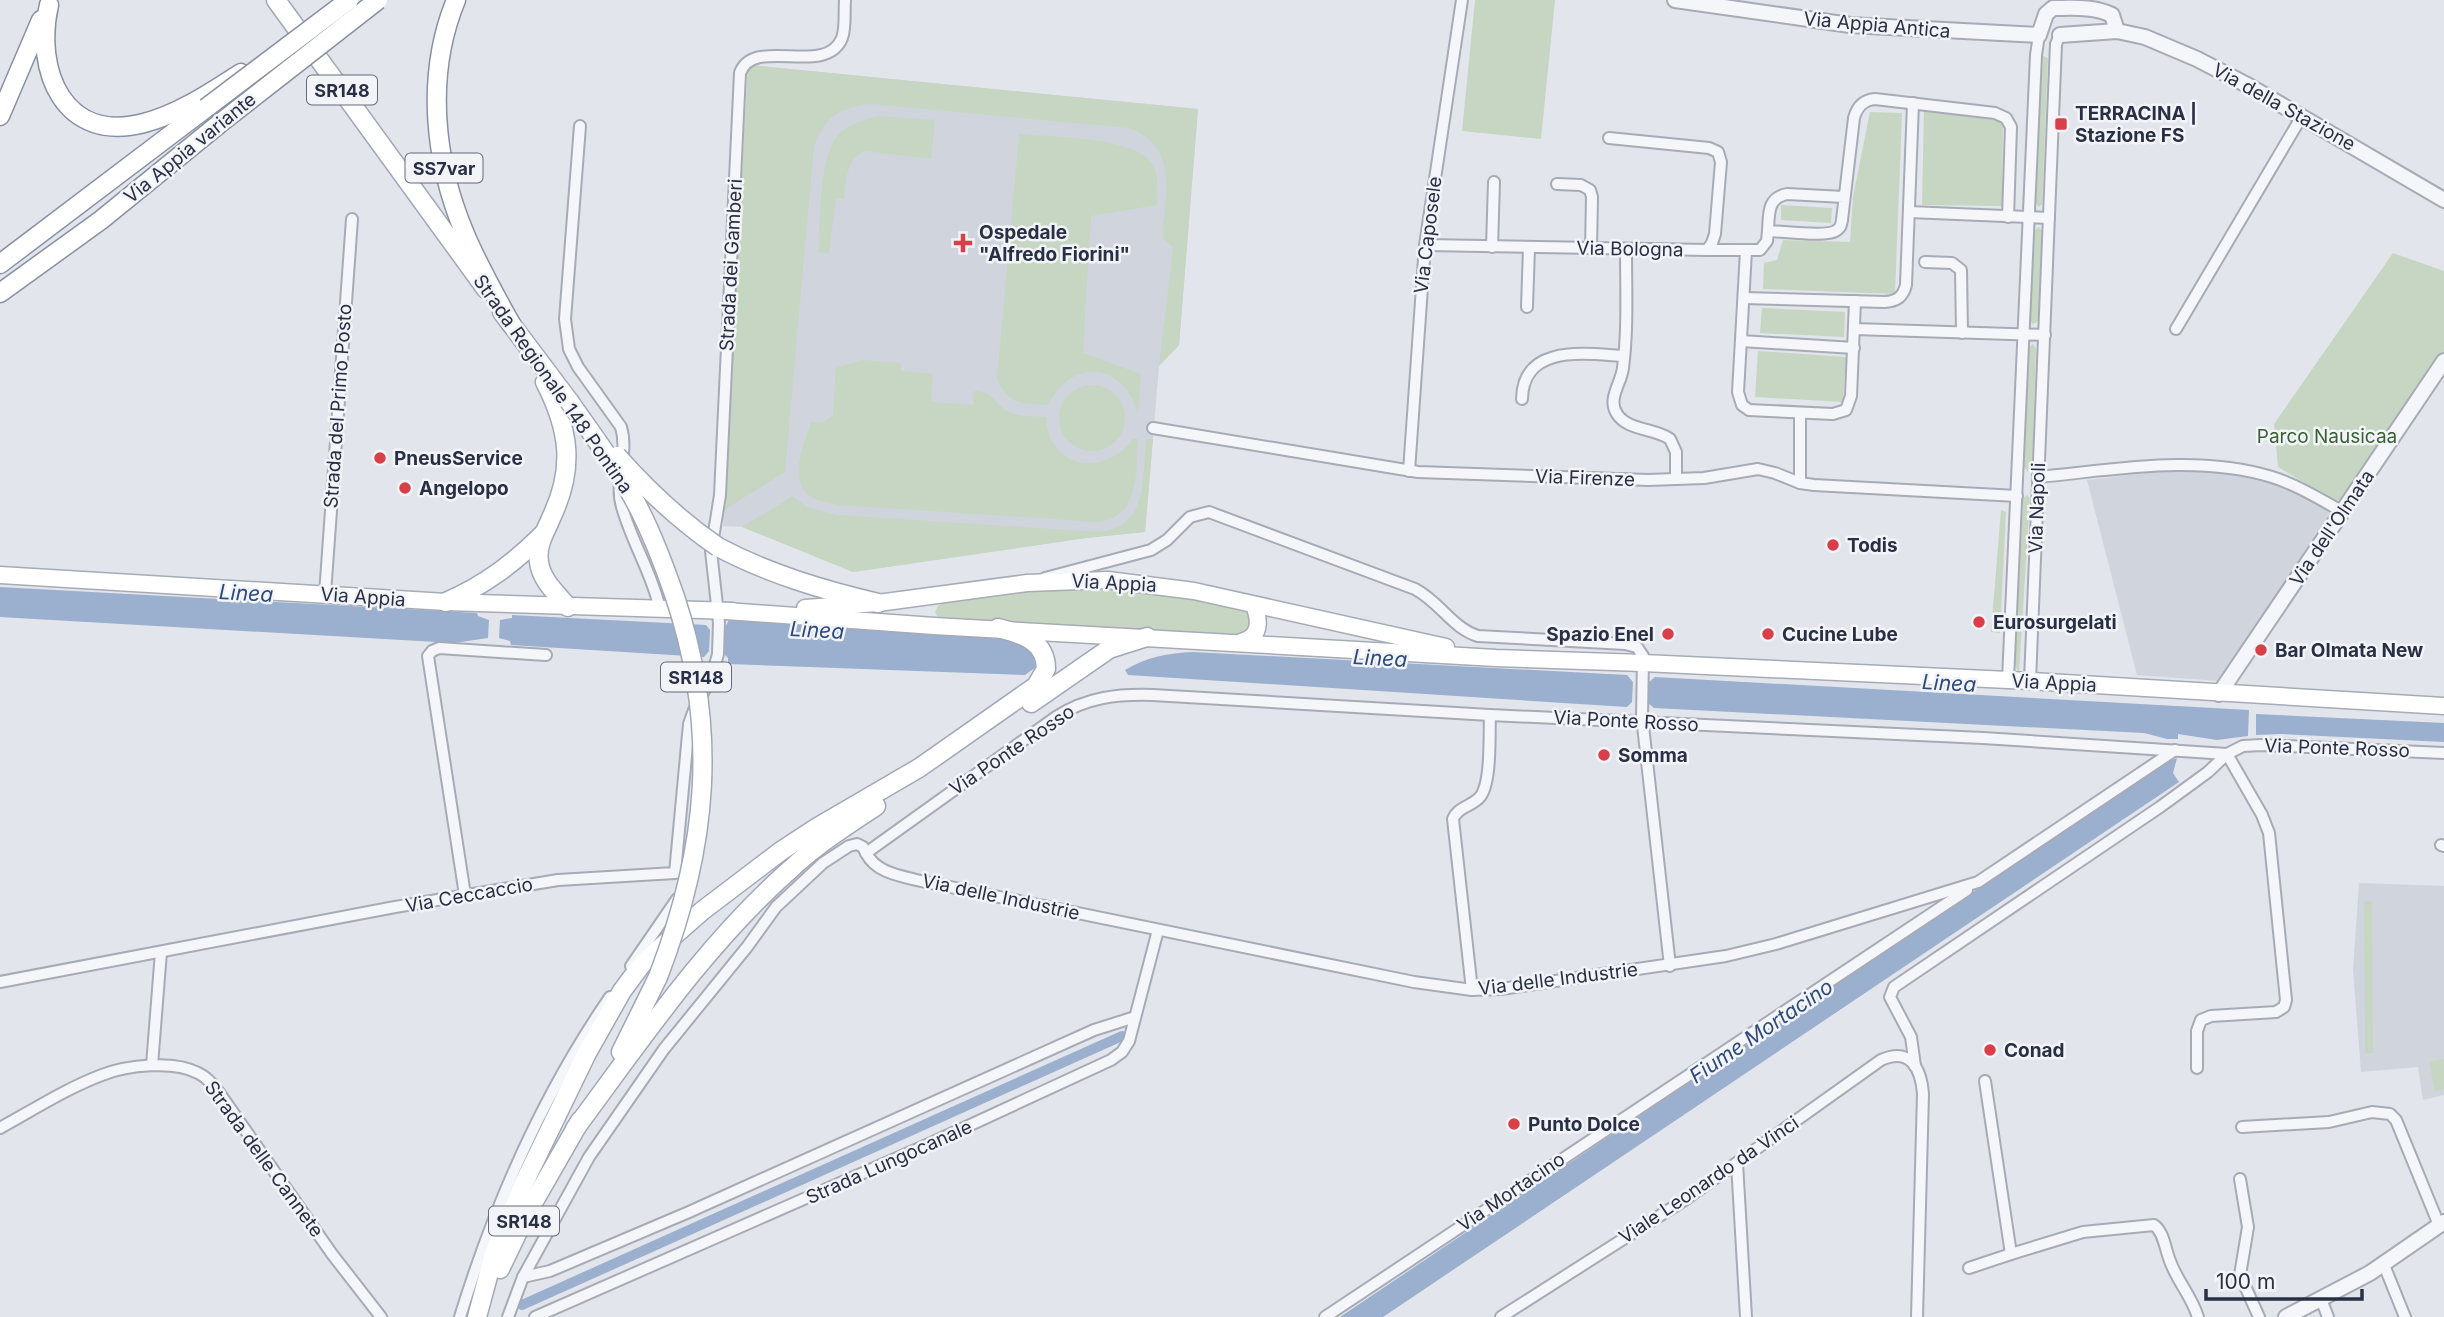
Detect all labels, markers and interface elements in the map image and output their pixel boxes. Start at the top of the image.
street label: Via Appia Antica [1802,7,1952,43]
street label: Via della Stazione [2209,58,2359,156]
road number: SR148 [307,76,377,104]
street label: Via Appia variante [119,88,261,208]
place label: TERRACINA | Stazione FS [2075,102,2197,147]
marker: TERRACINA | Stazione FS [2053,116,2069,132]
road number: SS7var [406,154,482,182]
street label: Via Caposele [1409,175,1447,295]
street label: Strada dei Gamberi [715,178,747,352]
place label: Ospedale "Alfredo Fiorini" [979,221,1130,266]
marker: Ospedale "Alfredo Fiorini" [953,233,973,253]
street label: Via Bologna [1576,237,1684,261]
street label: Strada Regionale 148 Pontina [468,270,638,498]
street label: Strada del Primo Posto [319,303,357,509]
park label: Parco Nausicaa [2257,425,2397,448]
place label: PneusService [394,447,523,470]
marker: PneusService [372,450,388,466]
street label: Via Napoli [2024,462,2050,554]
street label: Via Firenze [1535,465,1635,491]
street label: Via dell'Olmata [2285,466,2379,590]
place label: Angelopo [419,477,509,500]
marker: Angelopo [397,480,413,496]
place label: Todis [1847,534,1898,557]
marker: Todis [1825,537,1841,553]
street label: Via Appia [1071,569,1157,597]
water label: Linea [218,579,274,607]
street label: Via Appia [320,583,406,611]
place label: Eurosurgelati [1993,611,2117,634]
marker: Eurosurgelati [1971,614,1987,630]
water label: Linea [789,616,845,644]
place label: Spazio Enel [1546,623,1654,646]
place label: Cucine Lube [1782,623,1898,646]
marker: Spazio Enel [1660,626,1676,642]
marker: Cucine Lube [1760,626,1776,642]
place label: Bar Olmata New [2275,639,2423,662]
marker: Bar Olmata New [2253,642,2269,658]
water label: Linea [1352,644,1408,672]
road number: SR148 [661,662,731,692]
water label: Linea [1921,669,1977,697]
street label: Via Appia [2011,669,2097,697]
street label: Via Ponte Rosso [945,700,1079,800]
street label: Via Ponte Rosso [1553,706,1699,736]
street label: Via Ponte Rosso [2264,734,2410,762]
place label: Somma [1618,744,1688,767]
marker: Somma [1596,747,1612,763]
street label: Via delle Industrie [920,869,1082,925]
street label: Via Ceccaccio [404,872,534,918]
street label: Via delle Industrie [1477,958,1639,1000]
water label: Fiume Mortacino [1684,974,1838,1088]
place label: Conad [2004,1039,2065,1062]
marker: Conad [1982,1042,1998,1058]
street label: Strada delle Cannete [200,1076,328,1242]
street label: Viale Leonardo da Vinci [1615,1111,1803,1249]
place label: Punto Dolce [1528,1113,1640,1136]
street label: Strada Lungocanale [802,1115,976,1209]
marker: Punto Dolce [1506,1116,1522,1132]
street label: Via Mortacino [1453,1148,1569,1236]
road number: SR148 [489,1206,559,1236]
scale bar [2206,1258,2362,1302]
text: 100 m [2216,1269,2275,1294]

